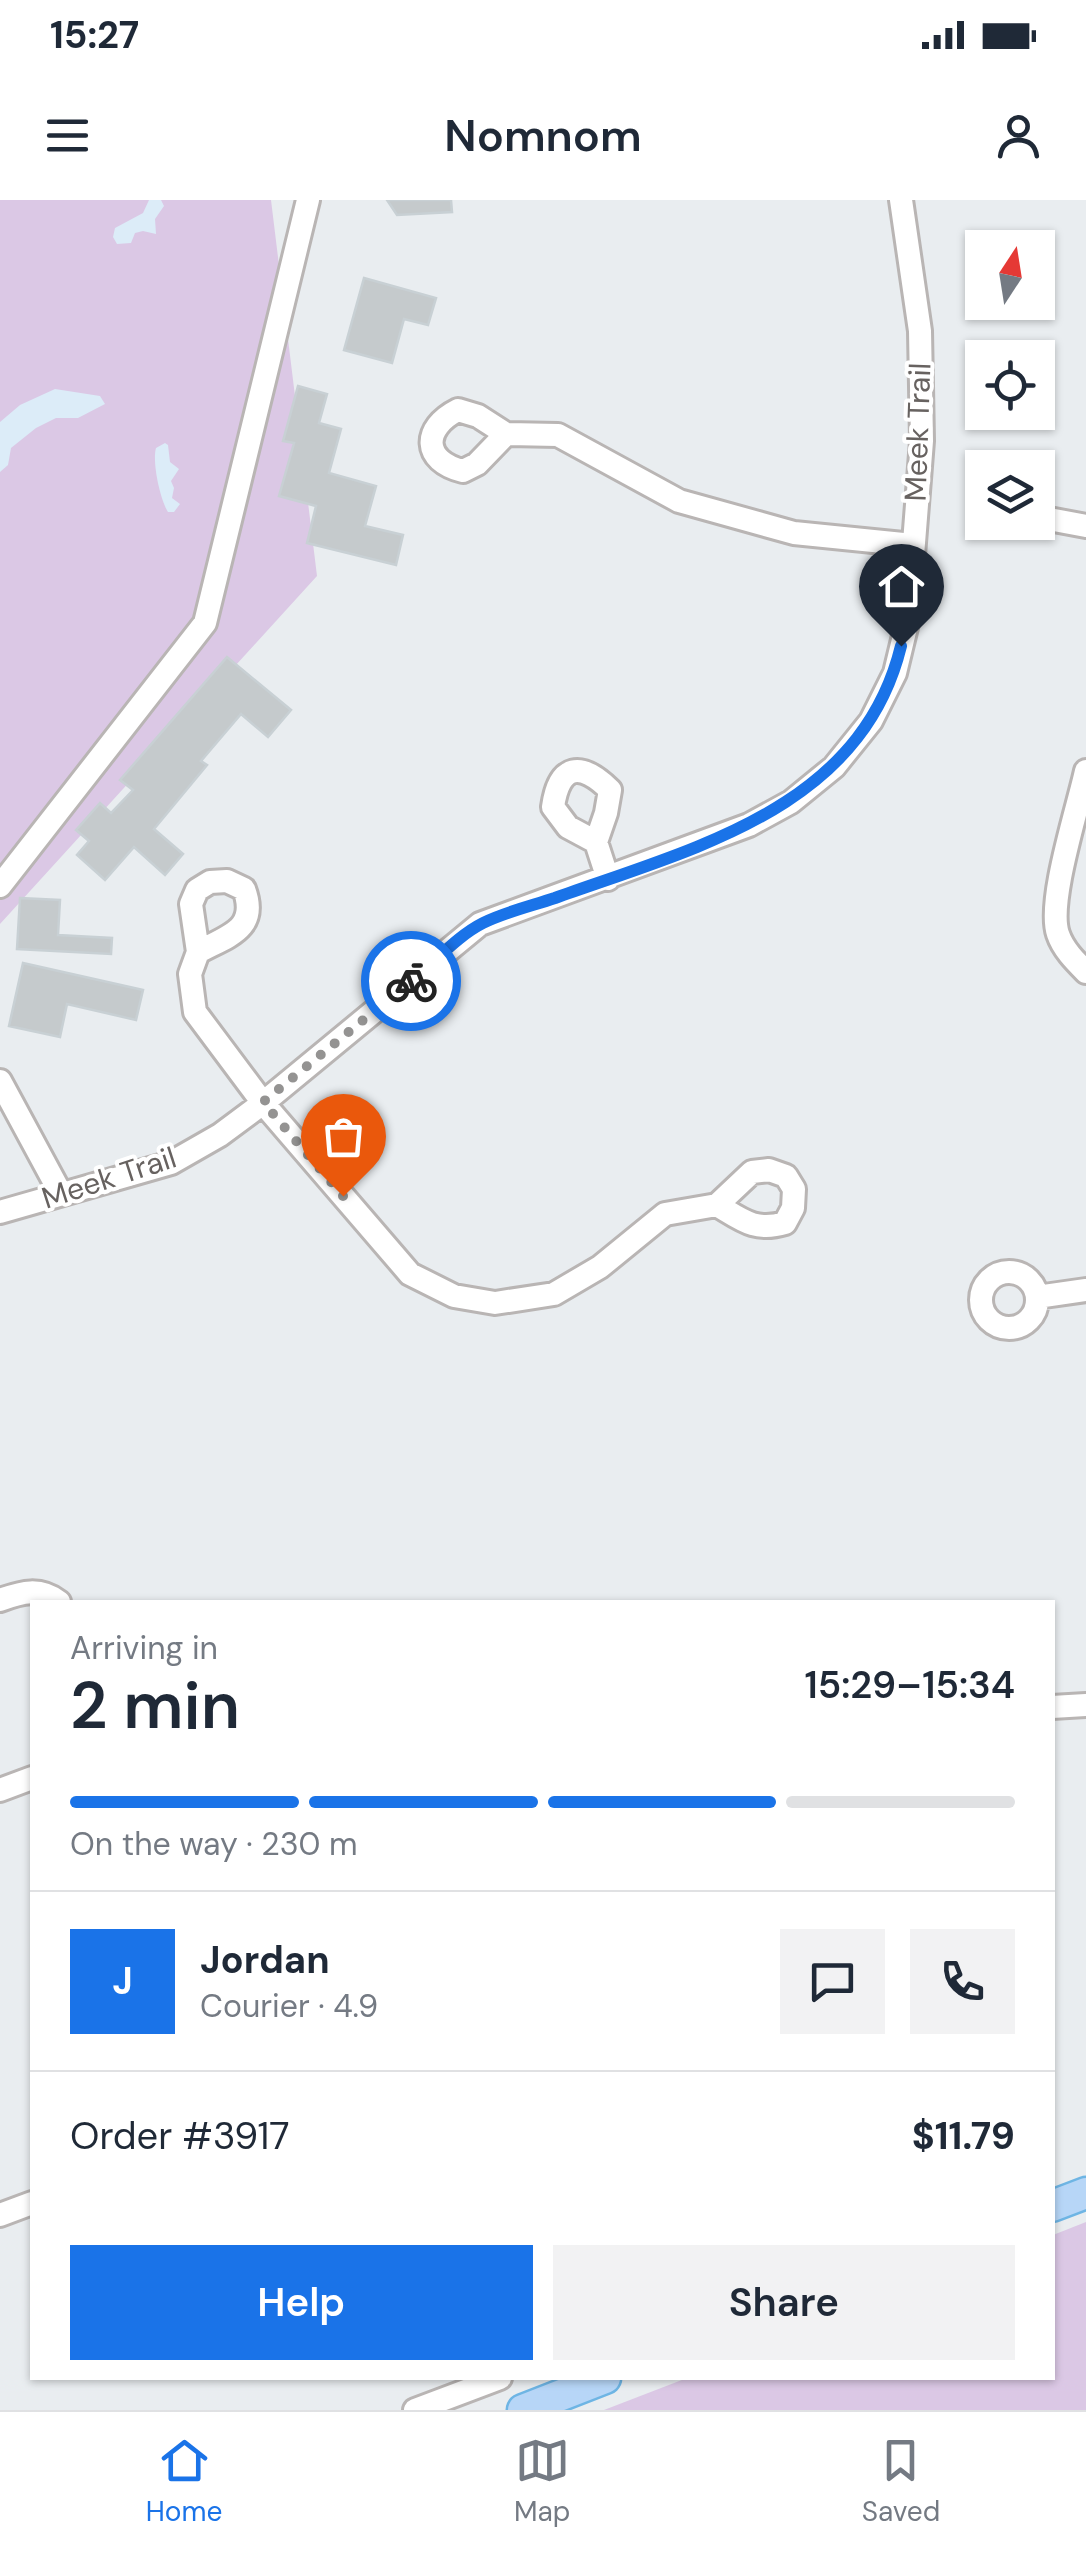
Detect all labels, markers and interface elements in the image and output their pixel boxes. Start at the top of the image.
text: 15:27 [50,10,139,60]
text: Nomnom [444,106,642,165]
icon: menu [40,108,95,163]
icon: person [991,108,1046,163]
north arrow [965,230,1055,320]
map controls [965,230,1055,540]
button: locate [965,340,1055,430]
street label: Meek Trail [896,362,939,502]
button: layers [965,450,1055,540]
pin [859,544,944,647]
icon: home [874,559,929,614]
courier [361,931,461,1031]
icon: bike [384,954,439,1009]
pin [301,1094,386,1197]
icon: bag [316,1109,371,1164]
street label: Meek Trail [37,1138,181,1218]
text: Arriving in [70,1627,218,1669]
text: 15:29–15:34 [805,1660,1015,1710]
text: 2 min [70,1664,240,1748]
text: On the way · 230 m [70,1823,357,1865]
button: chat [780,1929,885,2034]
button: phone [910,1929,1015,2034]
text: Jordan [200,1935,330,1985]
text: J [112,1956,133,2006]
text: Courier · 4.9 [200,1985,378,2027]
text: Order #3917 [70,2111,290,2161]
text: $11.79 [912,2111,1015,2161]
button: Help [70,2245,533,2360]
button: Share [553,2245,1015,2360]
tab: Home [146,2433,222,2530]
tab: Map [514,2433,570,2530]
tab: Saved [862,2433,940,2530]

